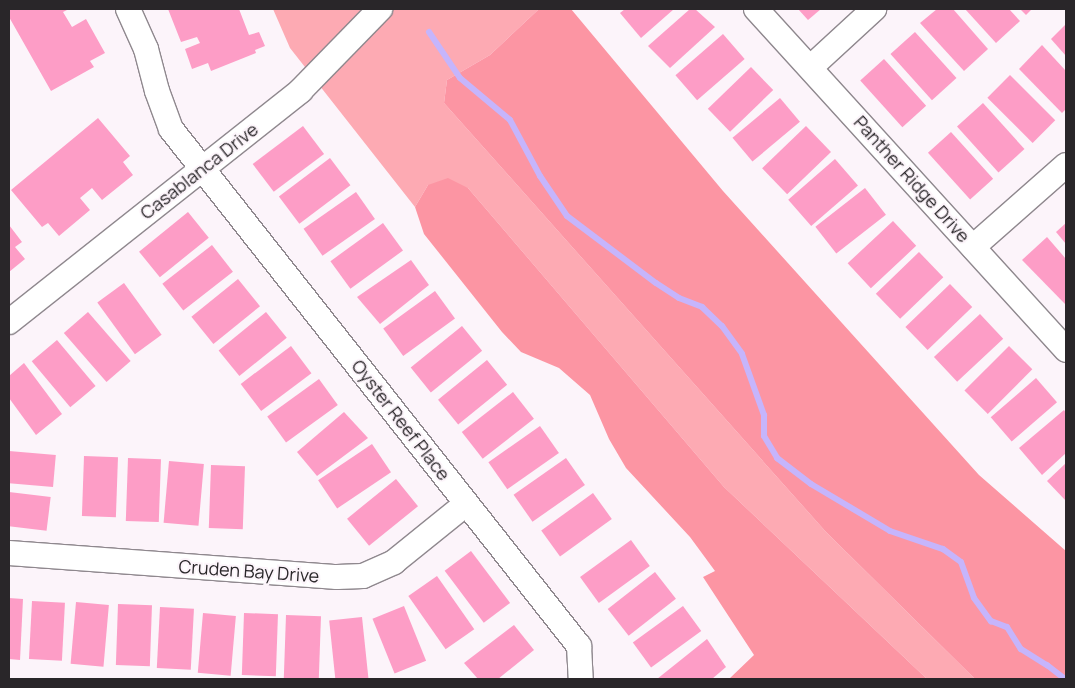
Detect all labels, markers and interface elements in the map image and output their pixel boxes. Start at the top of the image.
street label: Panther Ridge Drive [850,111,974,247]
street label: Casablanca Drive [136,118,262,224]
street label: Oyster Reef Place [347,355,455,485]
street label: Cruden Bay Drive [178,555,320,587]

